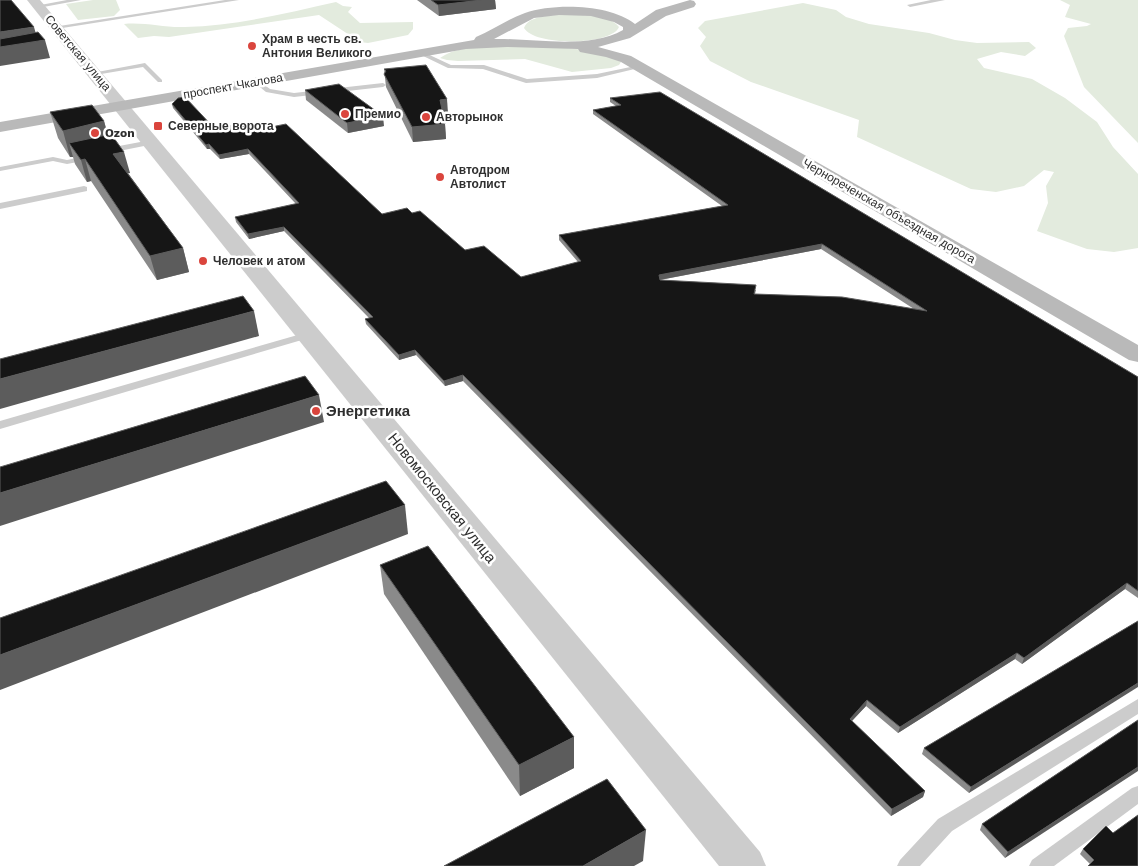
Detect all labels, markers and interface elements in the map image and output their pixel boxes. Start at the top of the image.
street label: Советская улица [42,12,114,94]
place label: Храм в честь св. Антония Великого [262,32,372,60]
marker: Храм в честь св. Антония Великого [246,40,258,52]
street label: проспект Чкалова [182,70,284,102]
place label: Премио [355,107,401,121]
marker: Премио [339,108,351,120]
place label: Авторынок [436,110,504,124]
marker: Авторынок [420,111,432,123]
place label: Северные ворота [168,119,274,133]
marker: Северные ворота [152,120,164,132]
place label: Ozon [105,126,135,140]
marker: Ozon [89,127,101,139]
street label: Чернореченская объездная дорога [800,156,978,266]
place label: Автодром Автолист [450,163,510,191]
marker: Автодром Автолист [434,171,446,183]
place label: Человек и атом [213,254,306,268]
marker: Человек и атом [197,255,209,267]
place label: Энергетика [326,402,411,420]
marker: Энергетика [310,405,322,417]
street label: Новомосковская улица [384,430,500,567]

